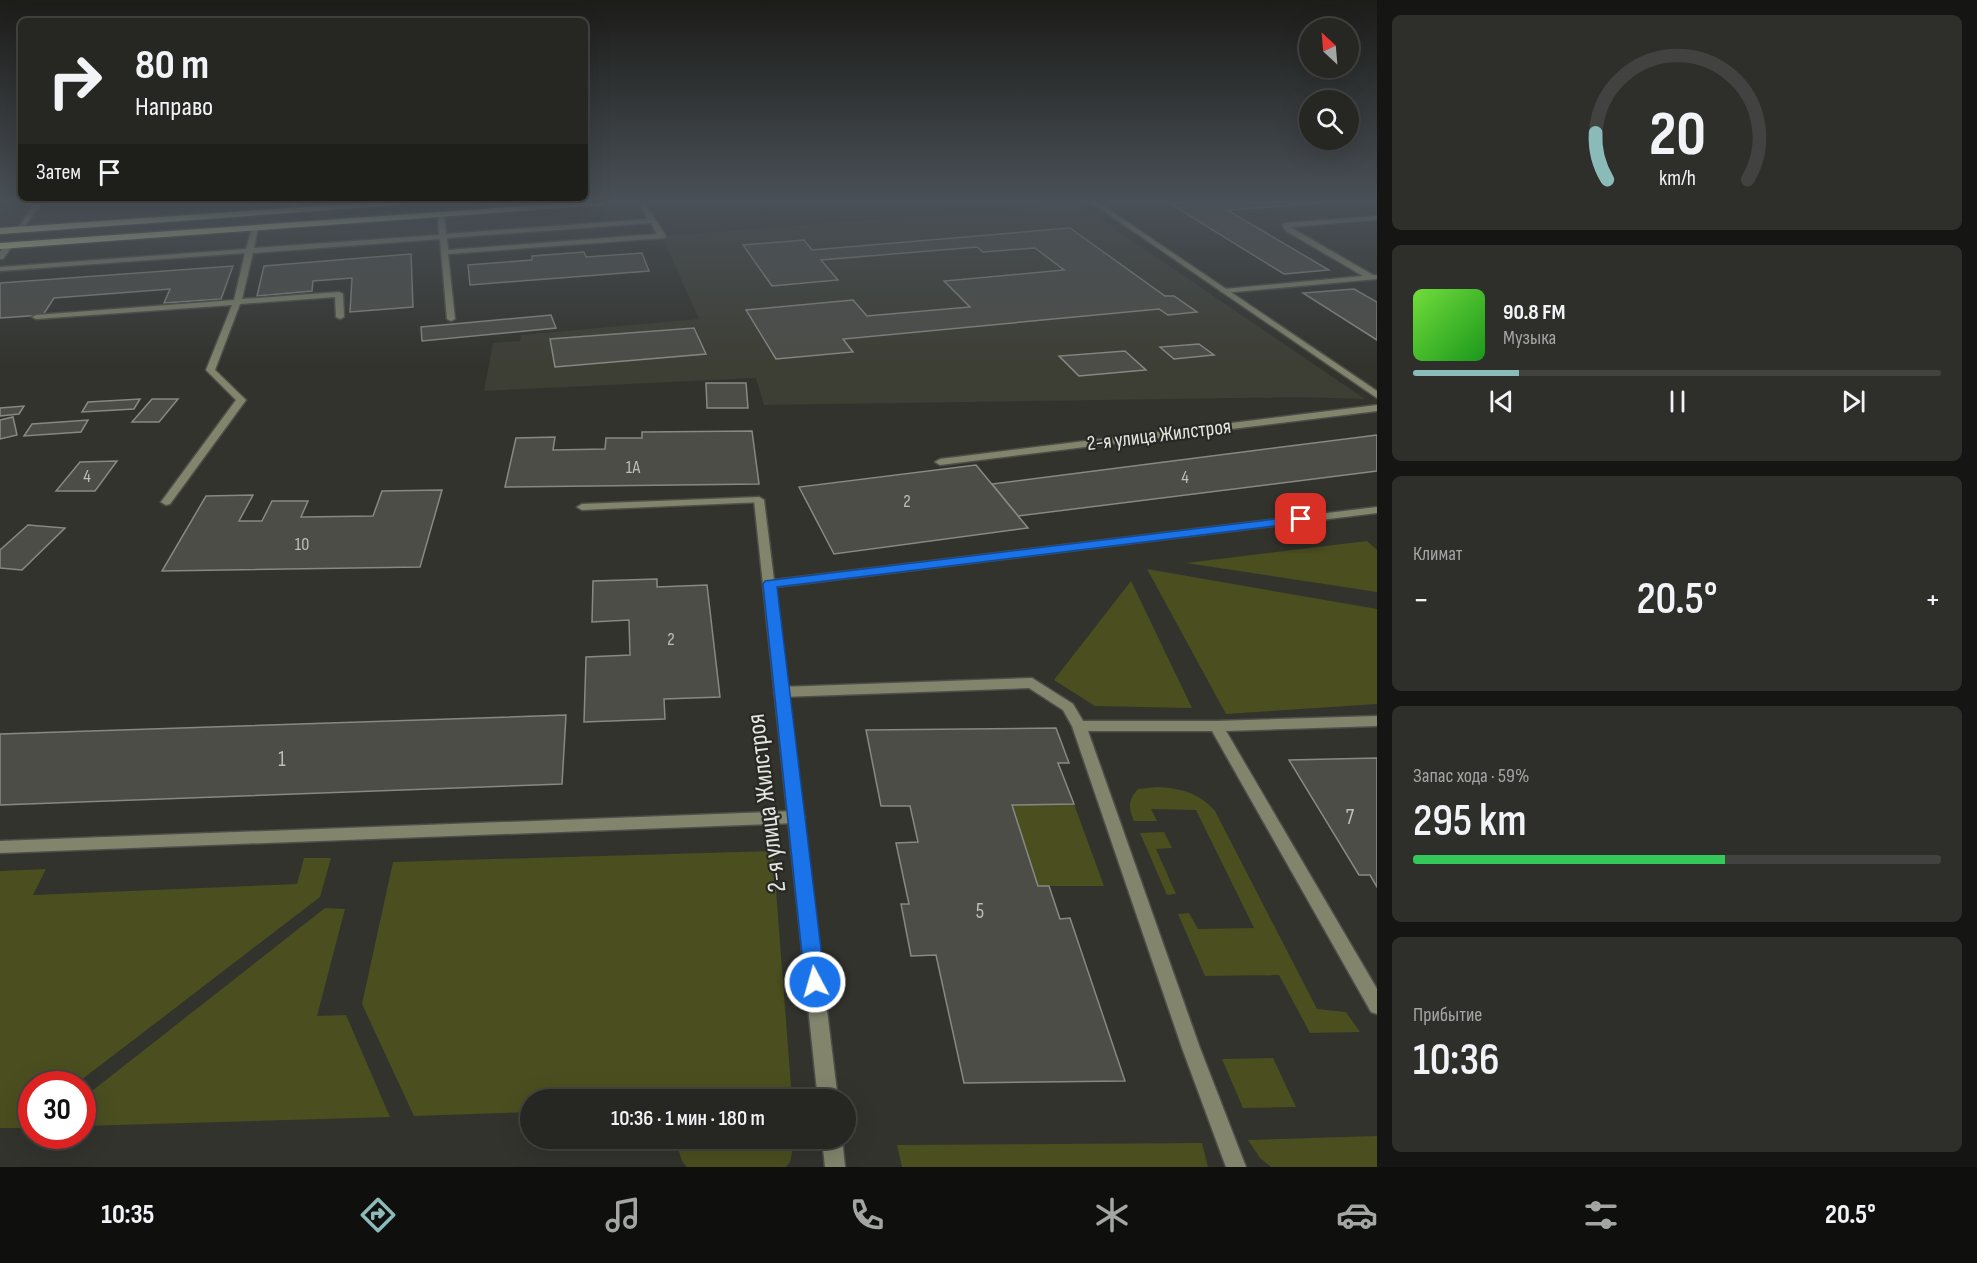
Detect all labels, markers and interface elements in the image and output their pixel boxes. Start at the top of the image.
north arrow [1299,18,1359,78]
map controls [1299,18,1359,150]
text: 80 m [135,40,209,91]
icon: right [36,42,114,120]
button: search [1299,90,1359,150]
text: Направо [135,91,213,123]
text: 20 [1648,98,1706,173]
icon: arrive [93,156,126,189]
text: Затем [36,159,81,186]
text: km/h [1658,166,1696,191]
text: 90.8 FM [1503,299,1565,326]
text: Музыка [1503,326,1556,350]
icon: previous [1485,385,1518,418]
icon: pause [1661,385,1694,418]
icon: next [1837,385,1870,418]
street label: 2-я улица Жилстроя [1085,414,1233,456]
house number: 1А [626,457,640,478]
house number: 4 [83,466,91,487]
house number: 4 [1181,467,1189,488]
house number: 2 [903,491,911,512]
pin [1275,493,1326,544]
icon: arrive [1284,502,1317,535]
house number: 10 [295,534,309,555]
text: Климат [1413,542,1463,566]
text: 20.5° [1636,572,1718,627]
text: − [1413,580,1429,620]
text: + [1925,580,1941,620]
house number: 2 [667,629,675,650]
street label: 2-я улица Жилстроя [741,712,793,894]
house number: 1 [278,747,286,772]
text: Запас хода · 59% [1413,764,1529,788]
text: 295 km [1413,794,1527,849]
house number: 7 [1346,805,1355,830]
house number: 5 [976,899,984,924]
position arrow [783,950,847,1014]
text: Прибытие [1413,1003,1482,1027]
text: 10:36 [1413,1033,1500,1088]
speed limit sign: 30 [18,1071,96,1149]
text: 10:36 · 1 мин · 180 m [611,1105,765,1132]
icon: directions [357,1194,399,1236]
icon: music [602,1194,644,1236]
icon: phone [846,1194,888,1236]
icon: climate [1091,1194,1133,1236]
icon: car [1336,1194,1378,1236]
icon: filters [1580,1194,1622,1236]
text: 10:35 [101,1199,154,1231]
text: 20.5° [1825,1199,1876,1231]

